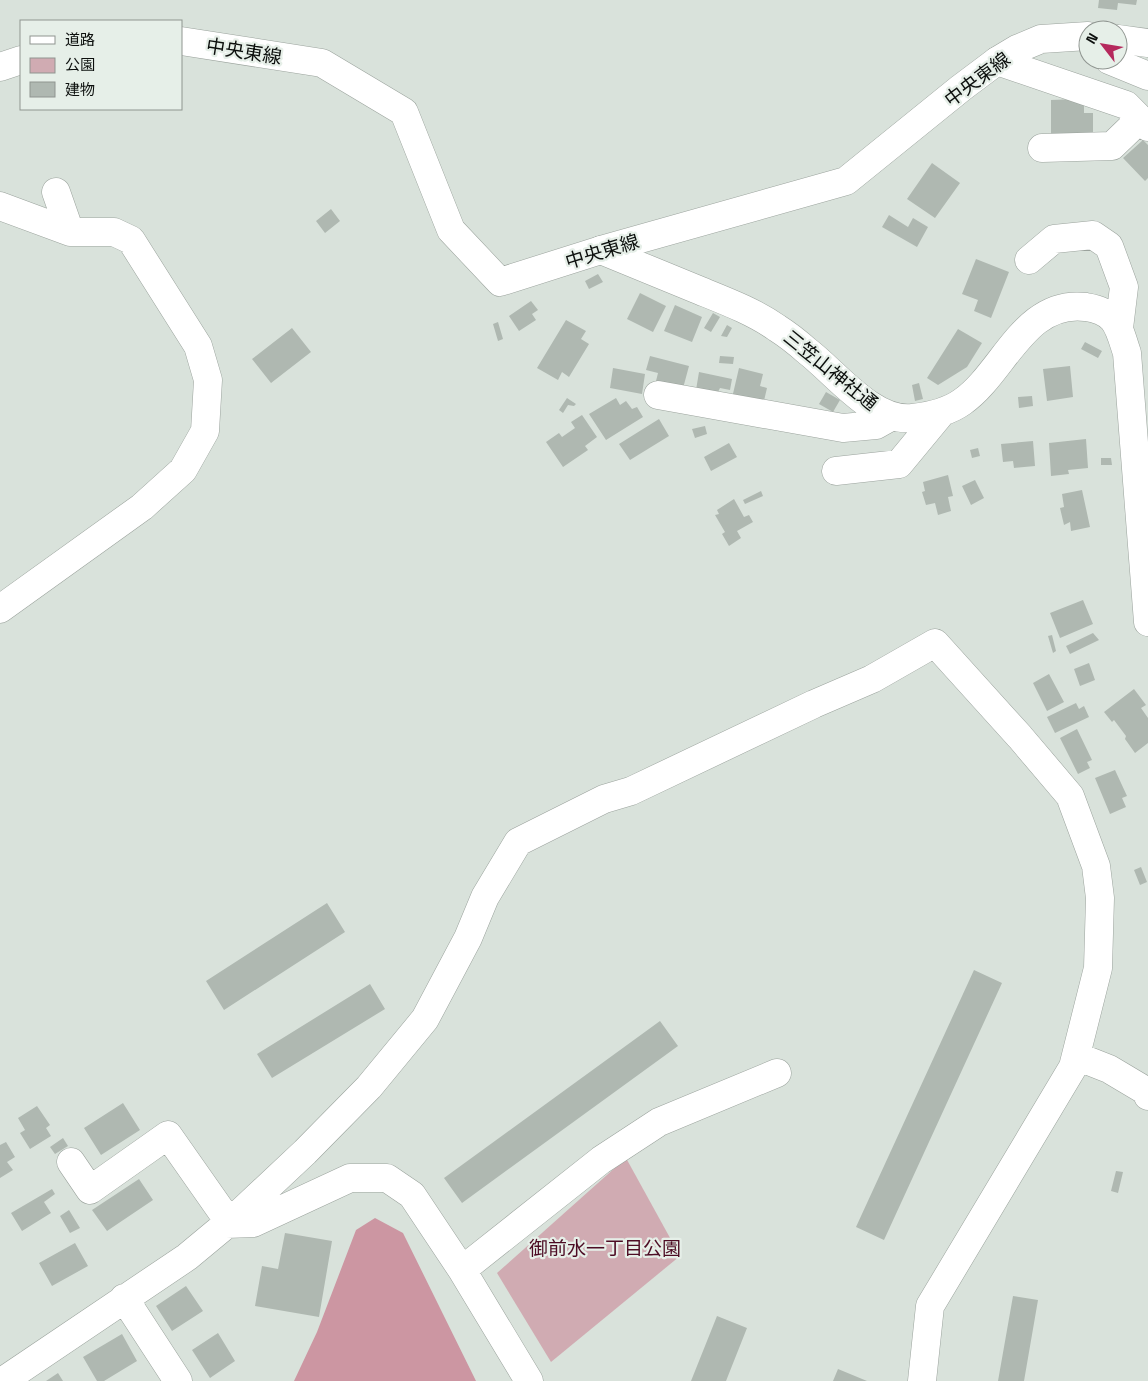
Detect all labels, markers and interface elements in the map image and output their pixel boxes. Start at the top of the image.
legend [20,20,182,110]
north arrow [1078,20,1128,70]
text: 道路 [65,30,95,49]
text: N [1082,30,1102,47]
street label: 中央東線 [204,33,283,70]
street label: 中央東線 [939,47,1015,112]
text: 公園 [65,55,95,74]
text: 建物 [65,80,95,99]
street label: 中央東線 [562,228,642,275]
street label: 三笠山神社通 [779,325,883,416]
park label: 御前水一丁目公園 [529,1236,681,1261]

